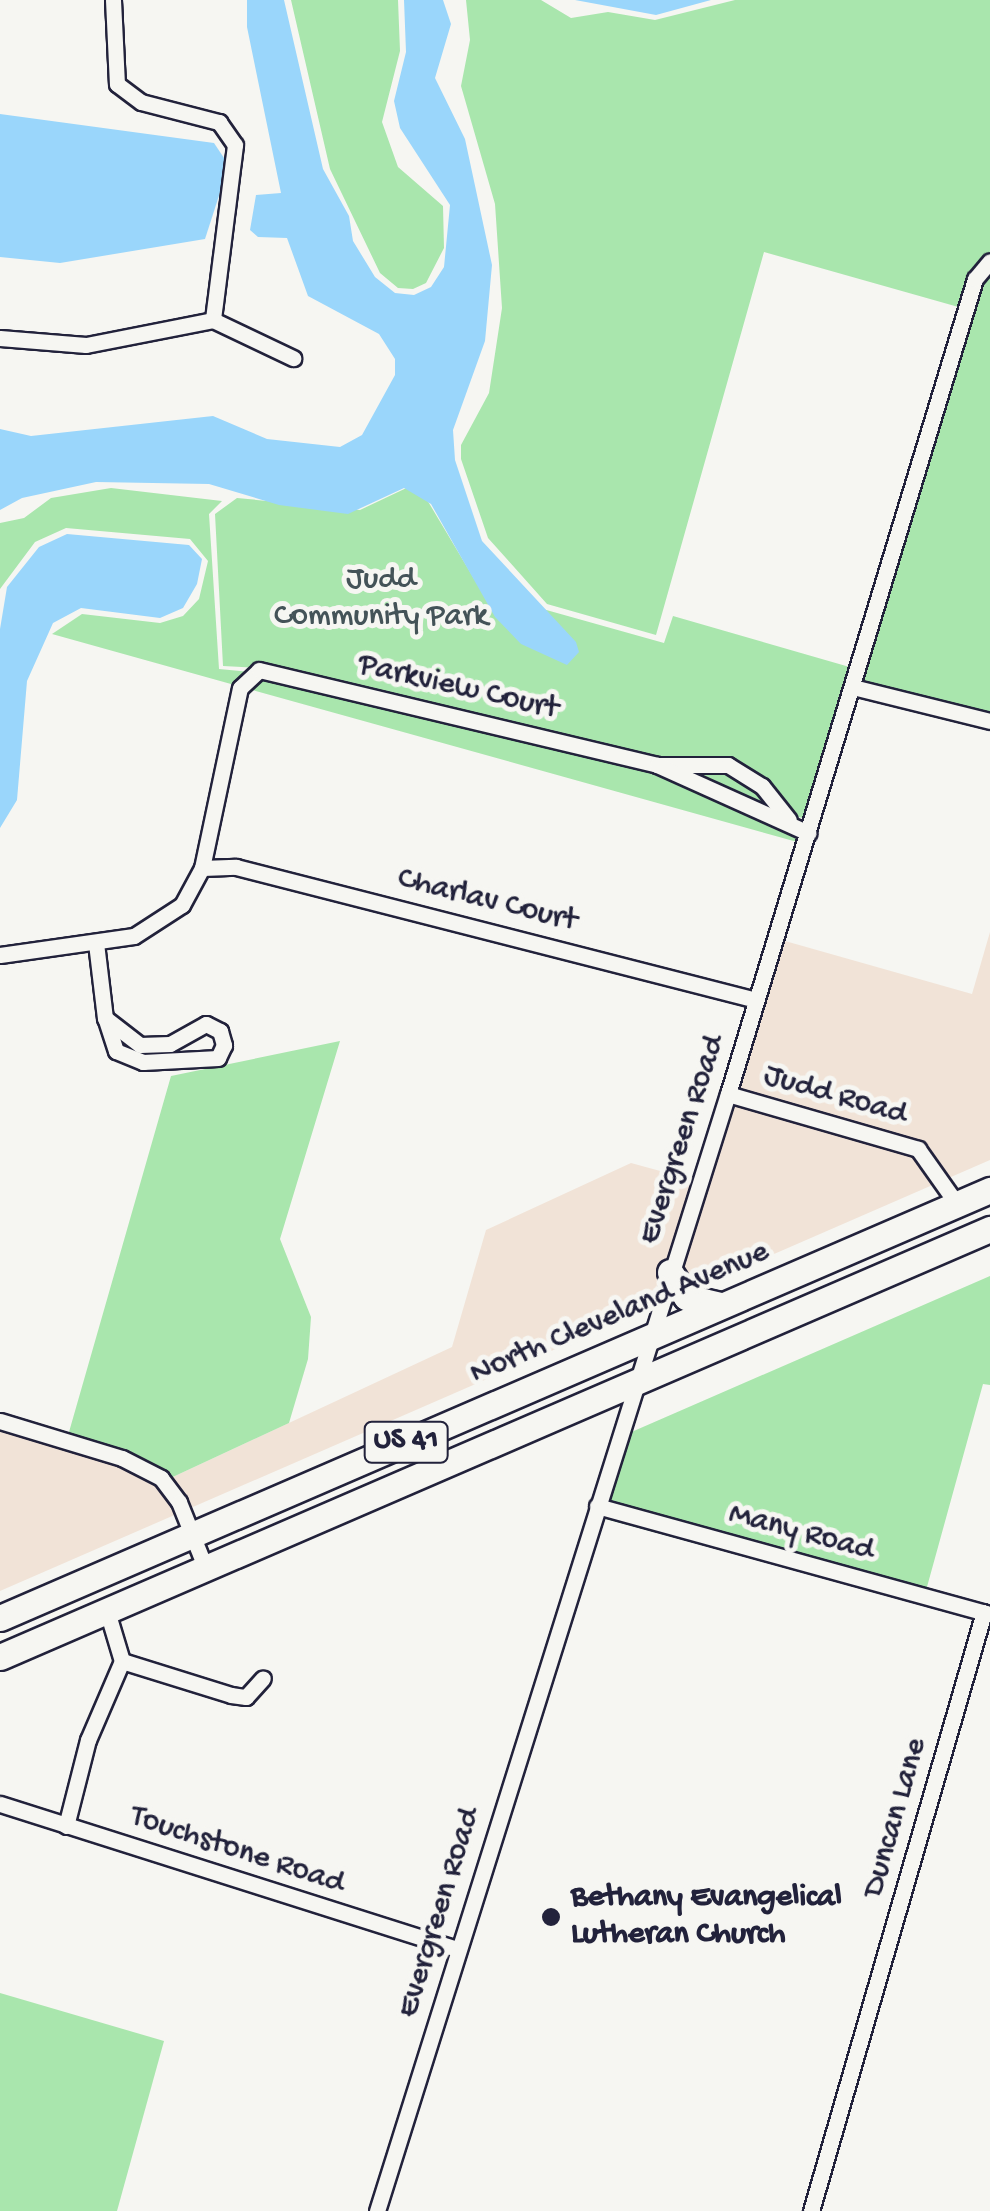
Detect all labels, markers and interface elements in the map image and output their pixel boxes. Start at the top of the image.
park label: Judd Community Park [274,562,488,637]
street label: Parkview Court [354,646,562,730]
street label: Charlav Court [393,860,581,942]
street label: Evergreen Road [631,1031,735,1249]
street label: Judd Road [759,1057,911,1135]
street label: North Cleveland Avenue [465,1234,775,1394]
road number: US 41 [364,1417,448,1467]
street label: Many Road [724,1495,878,1571]
street label: Duncan Lane [855,1734,937,1902]
street label: Touchstone Road [125,1798,349,1904]
street label: Evergreen Road [390,1804,490,2022]
place label: Bethany Evangelical Lutheran Church [571,1880,842,1955]
marker: Bethany Evangelical Lutheran Church [540,1906,562,1928]

